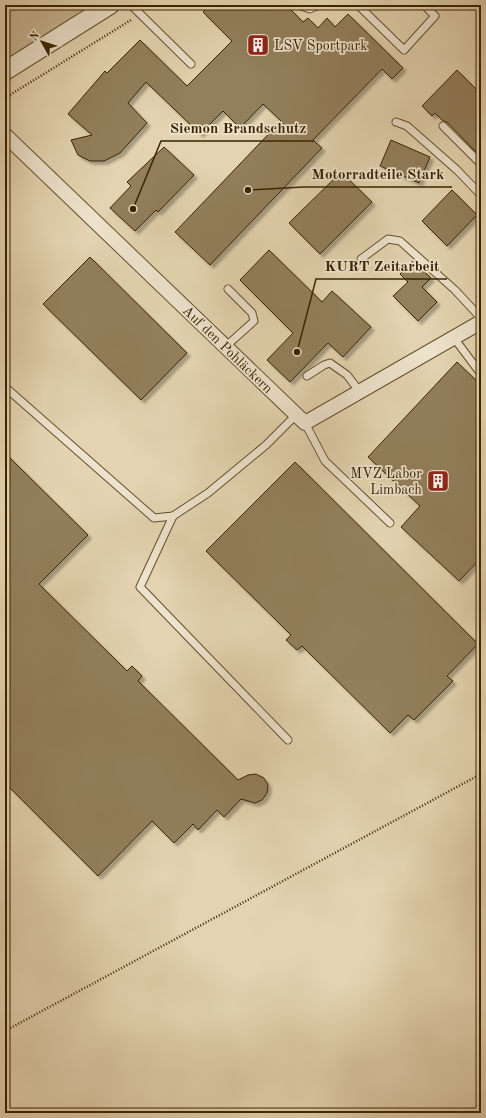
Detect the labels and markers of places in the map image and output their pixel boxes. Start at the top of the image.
building icon: LSV Sportpark [245,32,271,58]
place label: LSV Sportpark [274,39,368,53]
callout: Siemon Brandschutz [161,114,314,141]
callout: Motorradteile Stark [303,160,452,187]
callout: KURT Zeitarbeit [316,252,447,279]
place label: MVZ Labor Limbach [350,467,422,497]
building icon: MVZ Labor Limbach [425,468,451,494]

